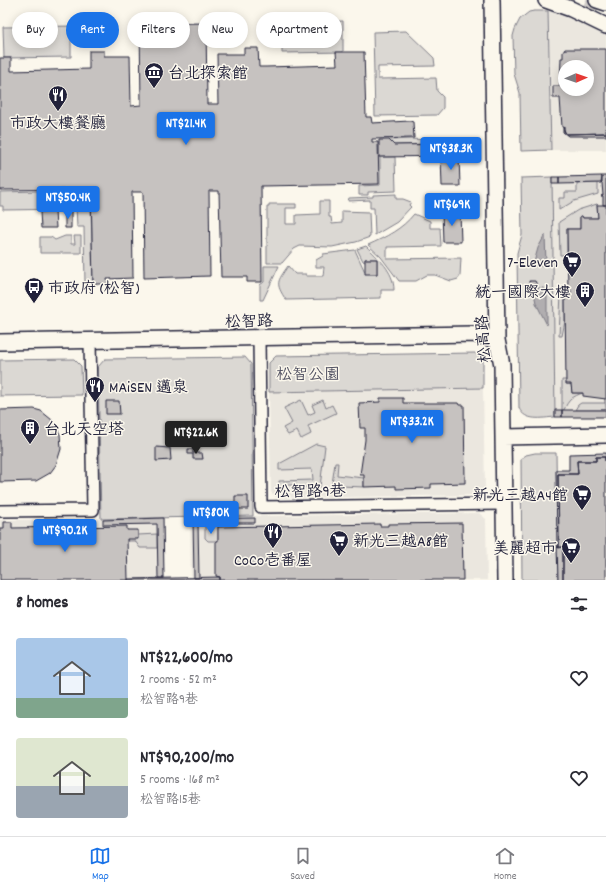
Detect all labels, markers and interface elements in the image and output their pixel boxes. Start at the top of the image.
chip: Buy [12,12,58,48]
chip: Rent [66,12,119,48]
chip: Filters [127,12,190,48]
chip: New [198,12,248,48]
chip: Apartment [256,12,342,48]
north arrow [558,60,594,96]
map controls [558,60,594,96]
museum icon: 台北探索館 [143,61,165,89]
place label: 台北探索館 [168,63,248,86]
restaurant icon: 市政大樓餐廳 [47,84,69,112]
pin: NT$21.4K [145,112,227,146]
place label: 市政大樓餐廳 [10,113,106,136]
text: NT$21.4K [166,115,206,134]
pin: NT$38.3K [410,137,492,171]
text: NT$38.3K [429,140,473,159]
pin: NT$50.4K [27,186,109,220]
text: NT$50.4K [46,189,90,208]
pin: NT$69K [419,193,485,227]
text: NT$69K [434,196,470,215]
supermarket icon: 7-Eleven [561,250,583,278]
place label: 7-Eleven [507,252,558,275]
bus stop icon: 市政府 (松智) [23,276,45,304]
place label: 市政府 (松智) [48,278,140,301]
building icon: 統一國際大樓 [574,280,596,308]
place label: 統一國際大樓 [475,282,571,305]
street label: 松智路 [225,311,273,334]
street label: 松高路 [471,314,498,364]
park label: 松智公園 [276,364,340,387]
restaurant icon: MAiSEN 邁泉 [84,375,106,403]
place label: MAiSEN 邁泉 [109,377,188,400]
pin: NT$33.2K [371,410,453,444]
text: NT$33.2K [390,413,434,432]
building icon: 台北天空塔 [19,417,41,445]
place label: 台北天空塔 [44,419,124,442]
pin: NT$22.6K [155,421,237,455]
text: NT$22.6K [174,424,218,443]
street label: 松智路9巷 [274,480,346,505]
supermarket icon: 新光三越A4館 [571,483,593,511]
place label: 新光三越A4館 [473,485,568,508]
pin: NT$80K [178,501,244,535]
text: NT$80K [193,504,229,523]
pin: NT$90.2K [24,519,106,553]
restaurant icon: CoCo壱番屋 [262,521,284,549]
text: NT$90.2K [42,522,88,541]
supermarket icon: 新光三越A8館 [328,529,350,557]
place label: 新光三越A8館 [353,531,448,554]
supermarket icon: 美麗超市 [560,536,582,564]
place label: 美麗超市 [493,538,557,561]
place label: CoCo壱番屋 [234,550,312,573]
text: 8 homes [16,592,68,616]
icon: filters [568,593,590,615]
text: NT$22,600/mo [140,647,233,671]
icon: home [48,654,96,702]
icon: heart [568,667,590,689]
text: 2 rooms · 52 m² [140,671,217,690]
text: 松智路9巷 [140,691,198,710]
text: NT$90,200/mo [140,747,234,771]
icon: home [48,754,96,802]
icon: heart [568,767,590,789]
text: 5 rooms · 168 m² [140,771,220,790]
text: 松智路15巷 [140,791,201,810]
tab: Map [89,845,111,885]
tab: Saved [290,845,315,885]
tab: Home [494,845,517,885]

